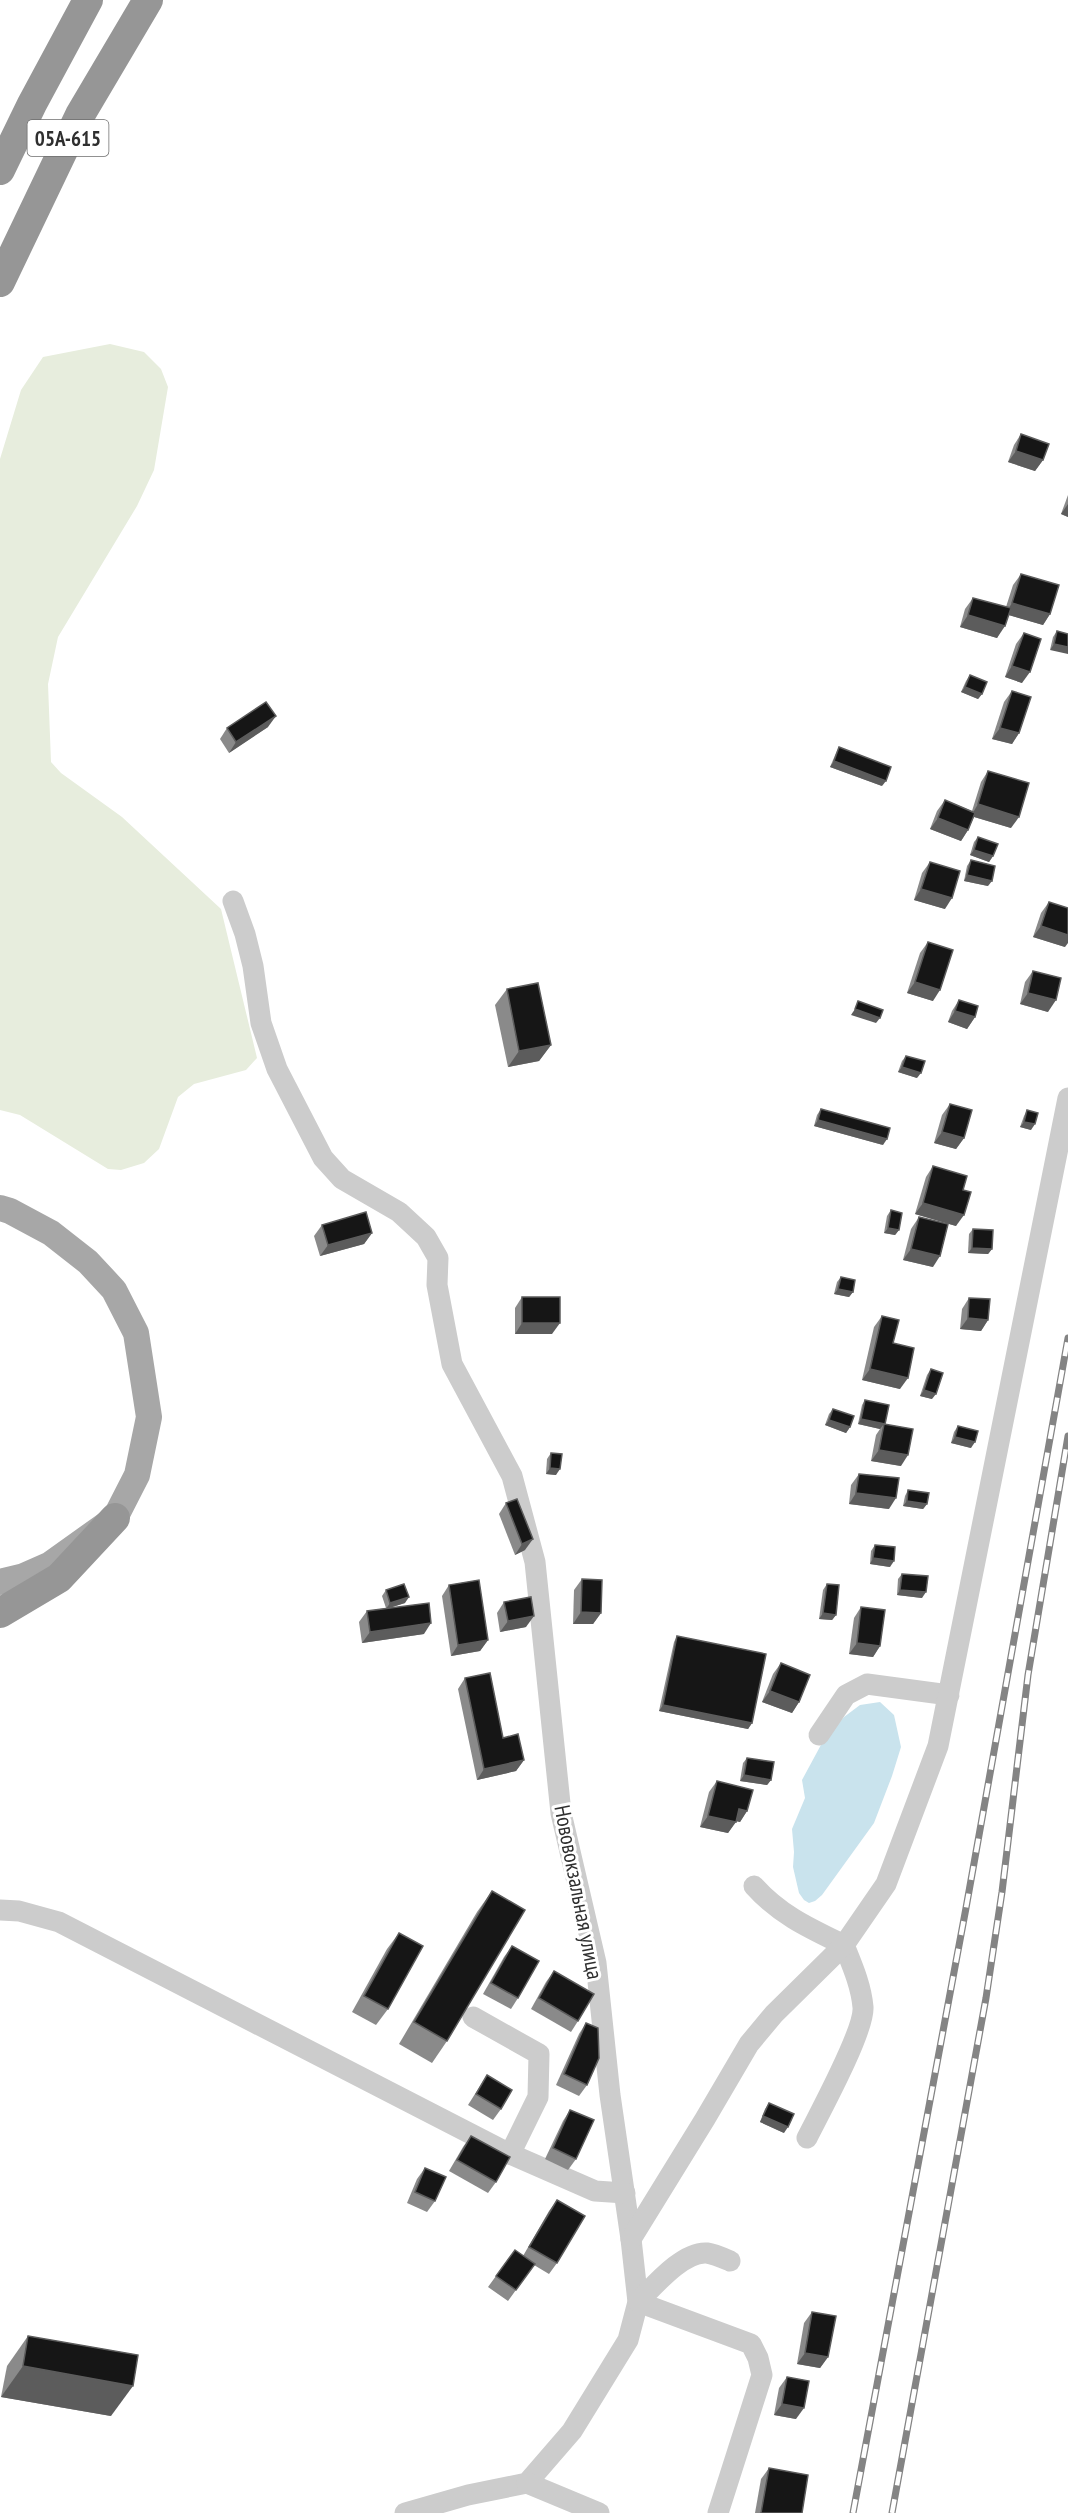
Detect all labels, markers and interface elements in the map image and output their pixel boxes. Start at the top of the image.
road number: 05А-615 [28,120,109,156]
street label: Нововокзальная улица [548,1803,610,1981]

